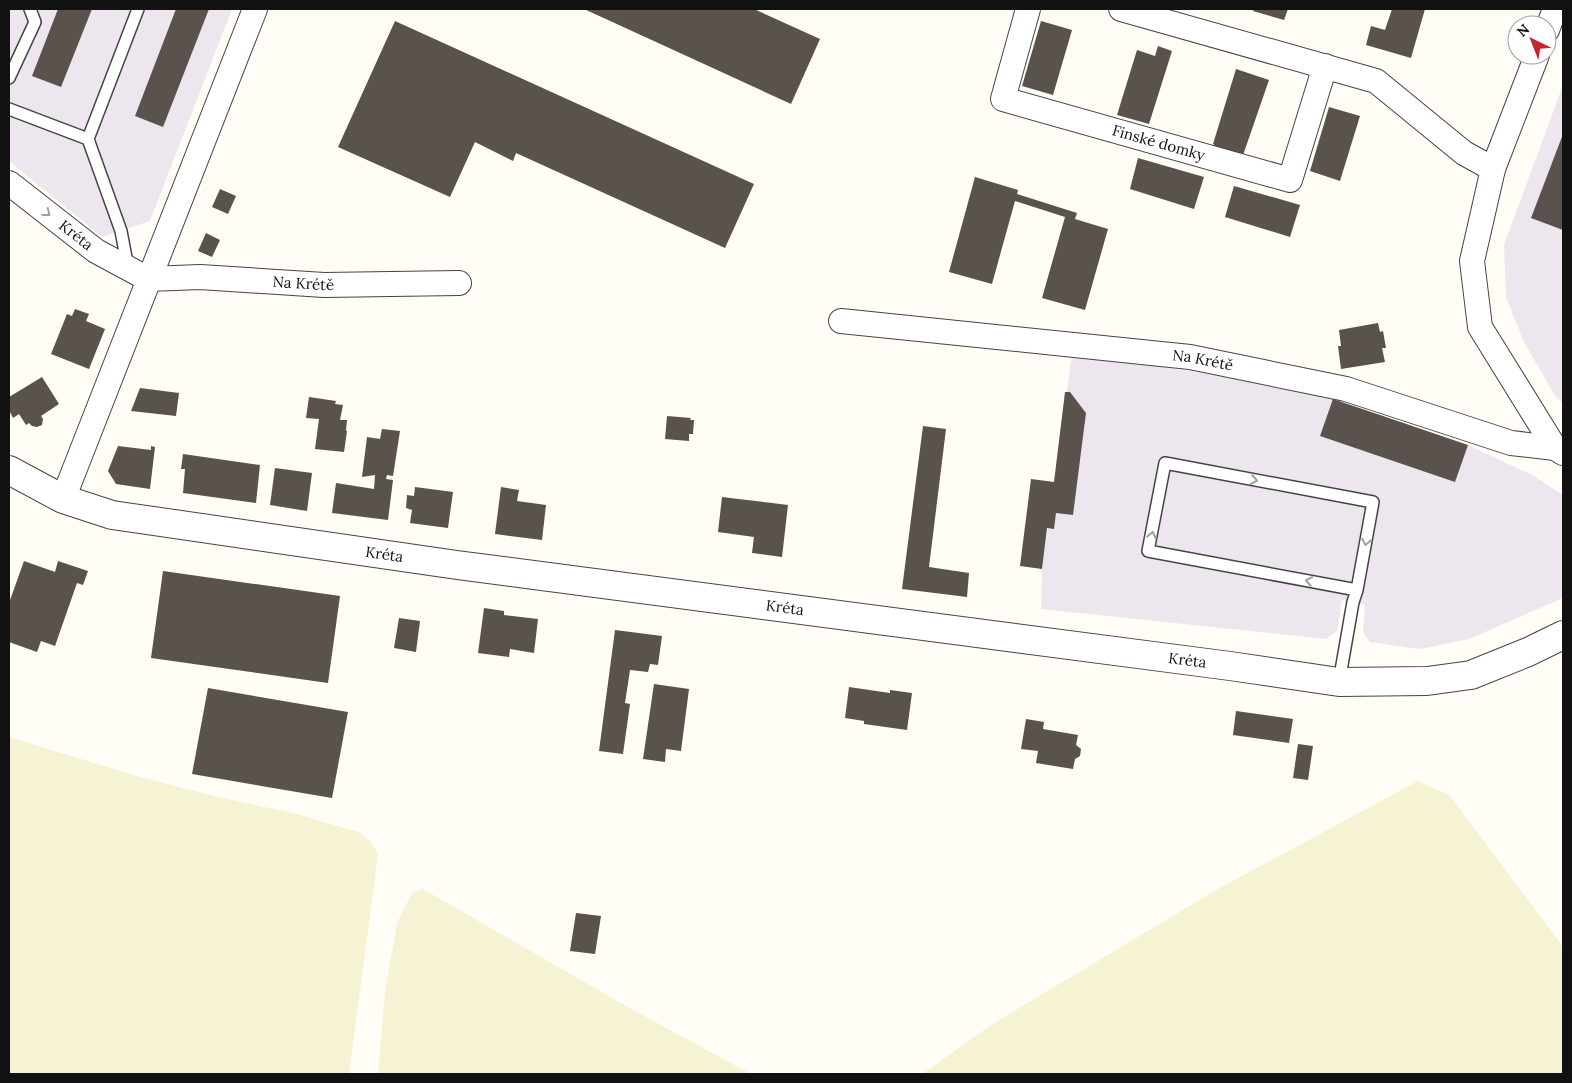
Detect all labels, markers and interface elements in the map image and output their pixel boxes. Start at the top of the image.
north arrow [1507,15,1557,65]
text: N [1513,20,1533,41]
street label: Finské domky [1110,120,1207,165]
one-way arrow [41,208,50,216]
street label: Kréta [55,216,97,254]
street label: Na Krétě [272,272,334,294]
street label: Na Krétě [1171,345,1235,375]
one-way arrow [1249,474,1258,484]
one-way arrow [1146,530,1156,539]
one-way arrow [1361,537,1371,546]
street label: Kréta [364,542,405,566]
one-way arrow [1304,576,1313,586]
street label: Kréta [765,595,805,619]
street label: Kréta [1167,648,1208,672]

